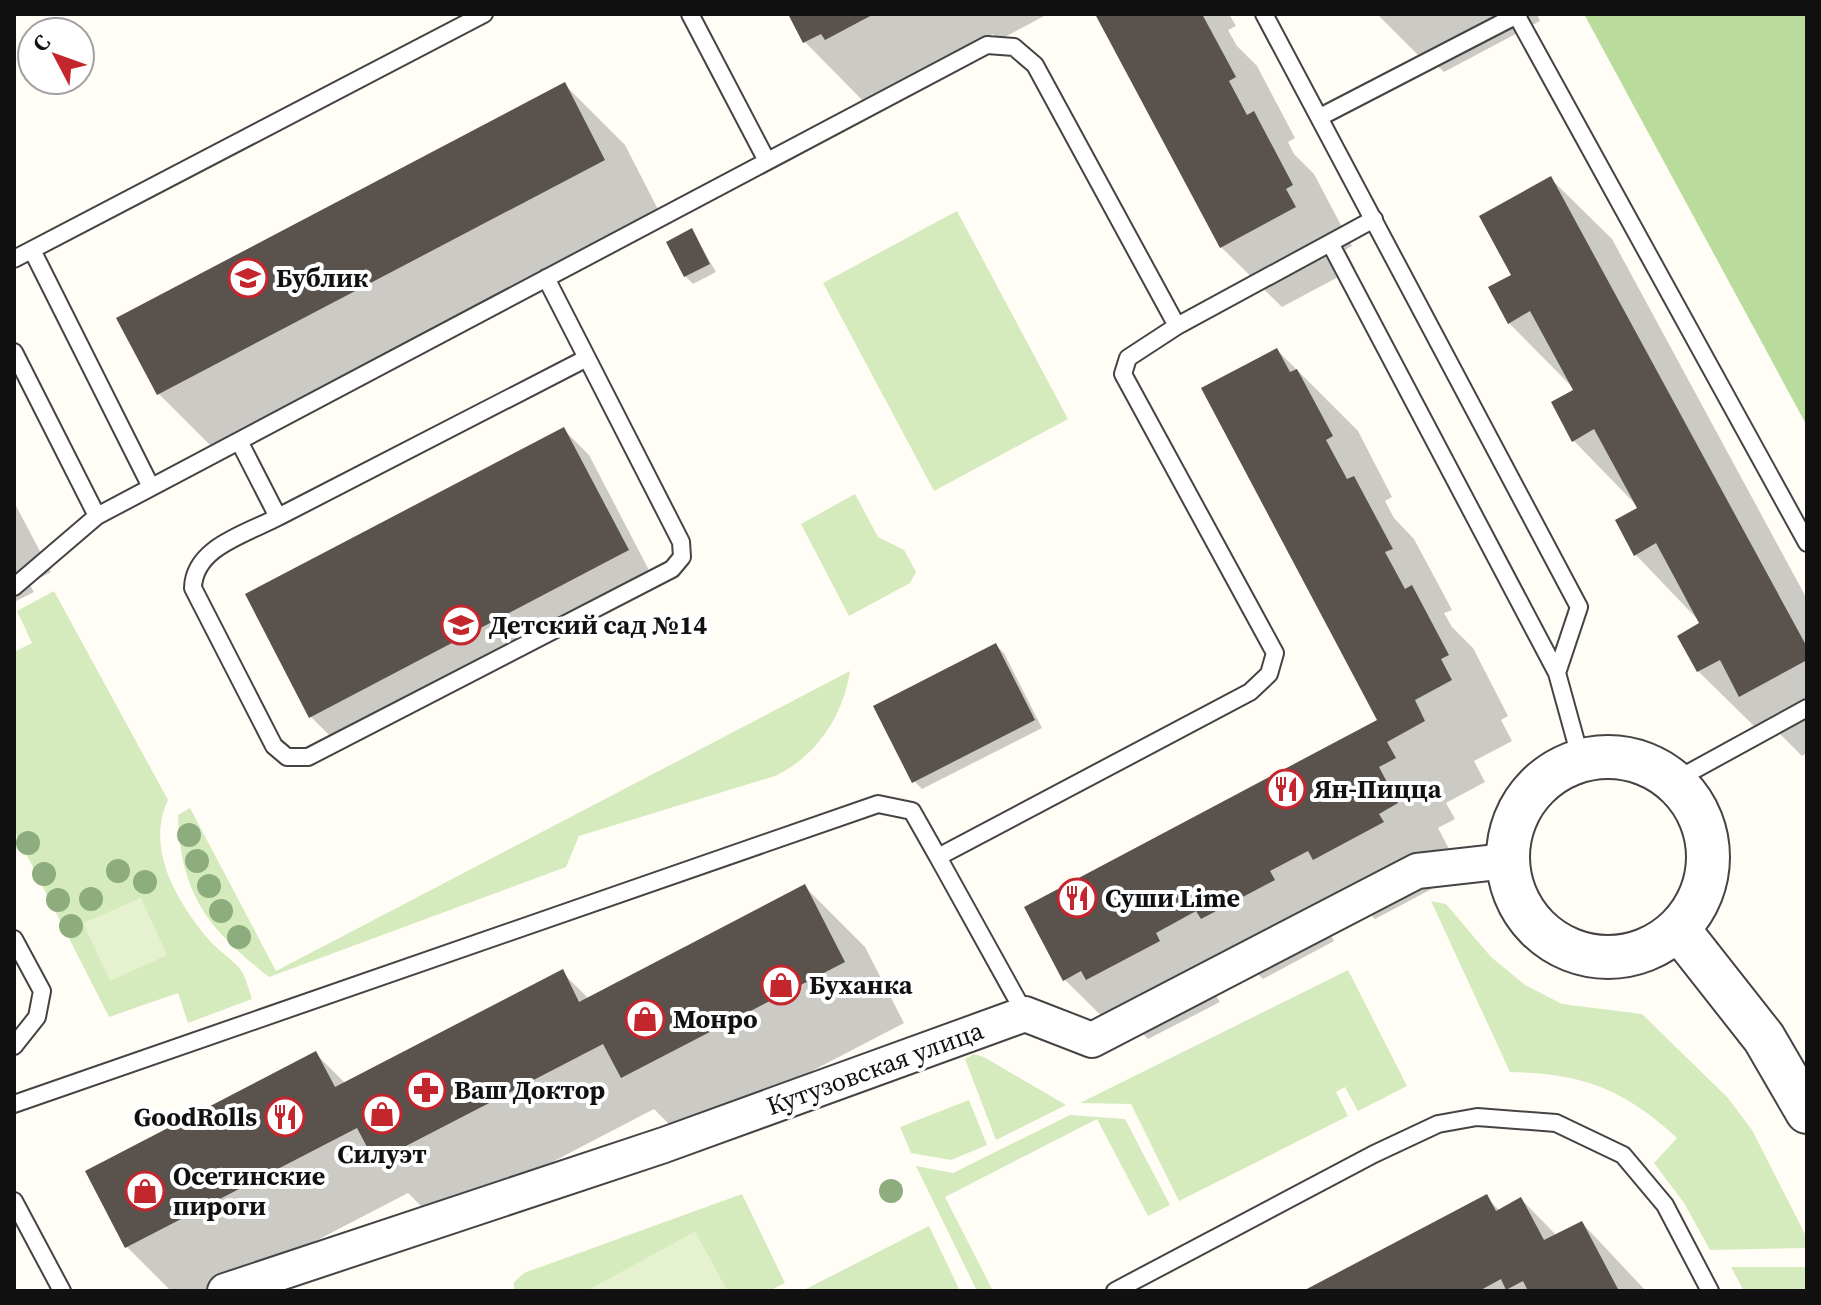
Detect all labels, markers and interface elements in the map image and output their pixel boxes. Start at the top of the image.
north arrow [16,16,96,96]
text: С [25,28,57,58]
school or university icon: Бублик [227,257,269,299]
place label: Бублик [276,260,369,296]
school or university icon: Детский сад №14 [440,604,482,646]
place label: Детский сад №14 [489,607,707,643]
restaurant icon: Ян-Пицца [1265,768,1307,810]
place label: Ян-Пицца [1314,771,1442,807]
restaurant icon: Суши Lime [1056,877,1098,919]
place label: Суши Lime [1105,880,1240,916]
shop icon: Буханка [760,964,802,1006]
place label: Буханка [809,967,913,1003]
shop icon: Монро [624,998,666,1040]
place label: Монро [673,1001,758,1037]
street label: Кутузовская улица [762,1012,989,1124]
pharmacy icon: Ваш Доктор [405,1069,447,1111]
place label: Ваш Доктор [454,1072,605,1108]
shop icon: Силуэт [361,1093,403,1135]
restaurant icon: GoodRolls [264,1096,306,1138]
place label: GoodRolls [134,1099,257,1135]
place label: Силуэт [337,1136,427,1172]
place label: Осетинские пироги [173,1158,325,1224]
shop icon: Осетинские пироги [124,1170,166,1212]

